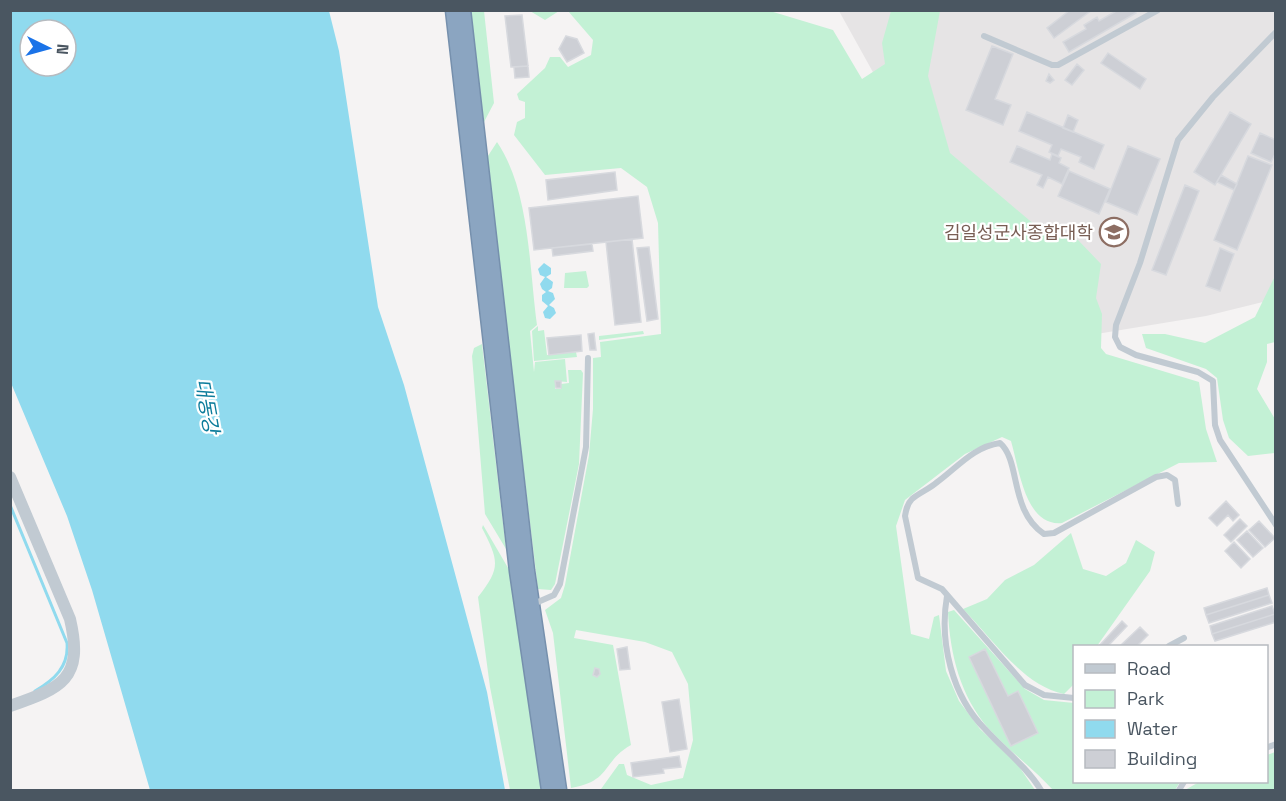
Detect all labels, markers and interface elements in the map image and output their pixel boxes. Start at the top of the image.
north arrow [18,18,78,78]
text: N [52,43,73,56]
school or university icon: 김일성군사종합대학 [1098,216,1130,248]
place label: 김일성군사종합대학 [944,221,1093,244]
water label: 대동강 [189,377,225,438]
legend [1073,645,1268,783]
text: Road [1127,657,1171,680]
text: Park [1127,687,1165,710]
text: Water [1127,717,1178,740]
text: Building [1127,747,1197,770]

